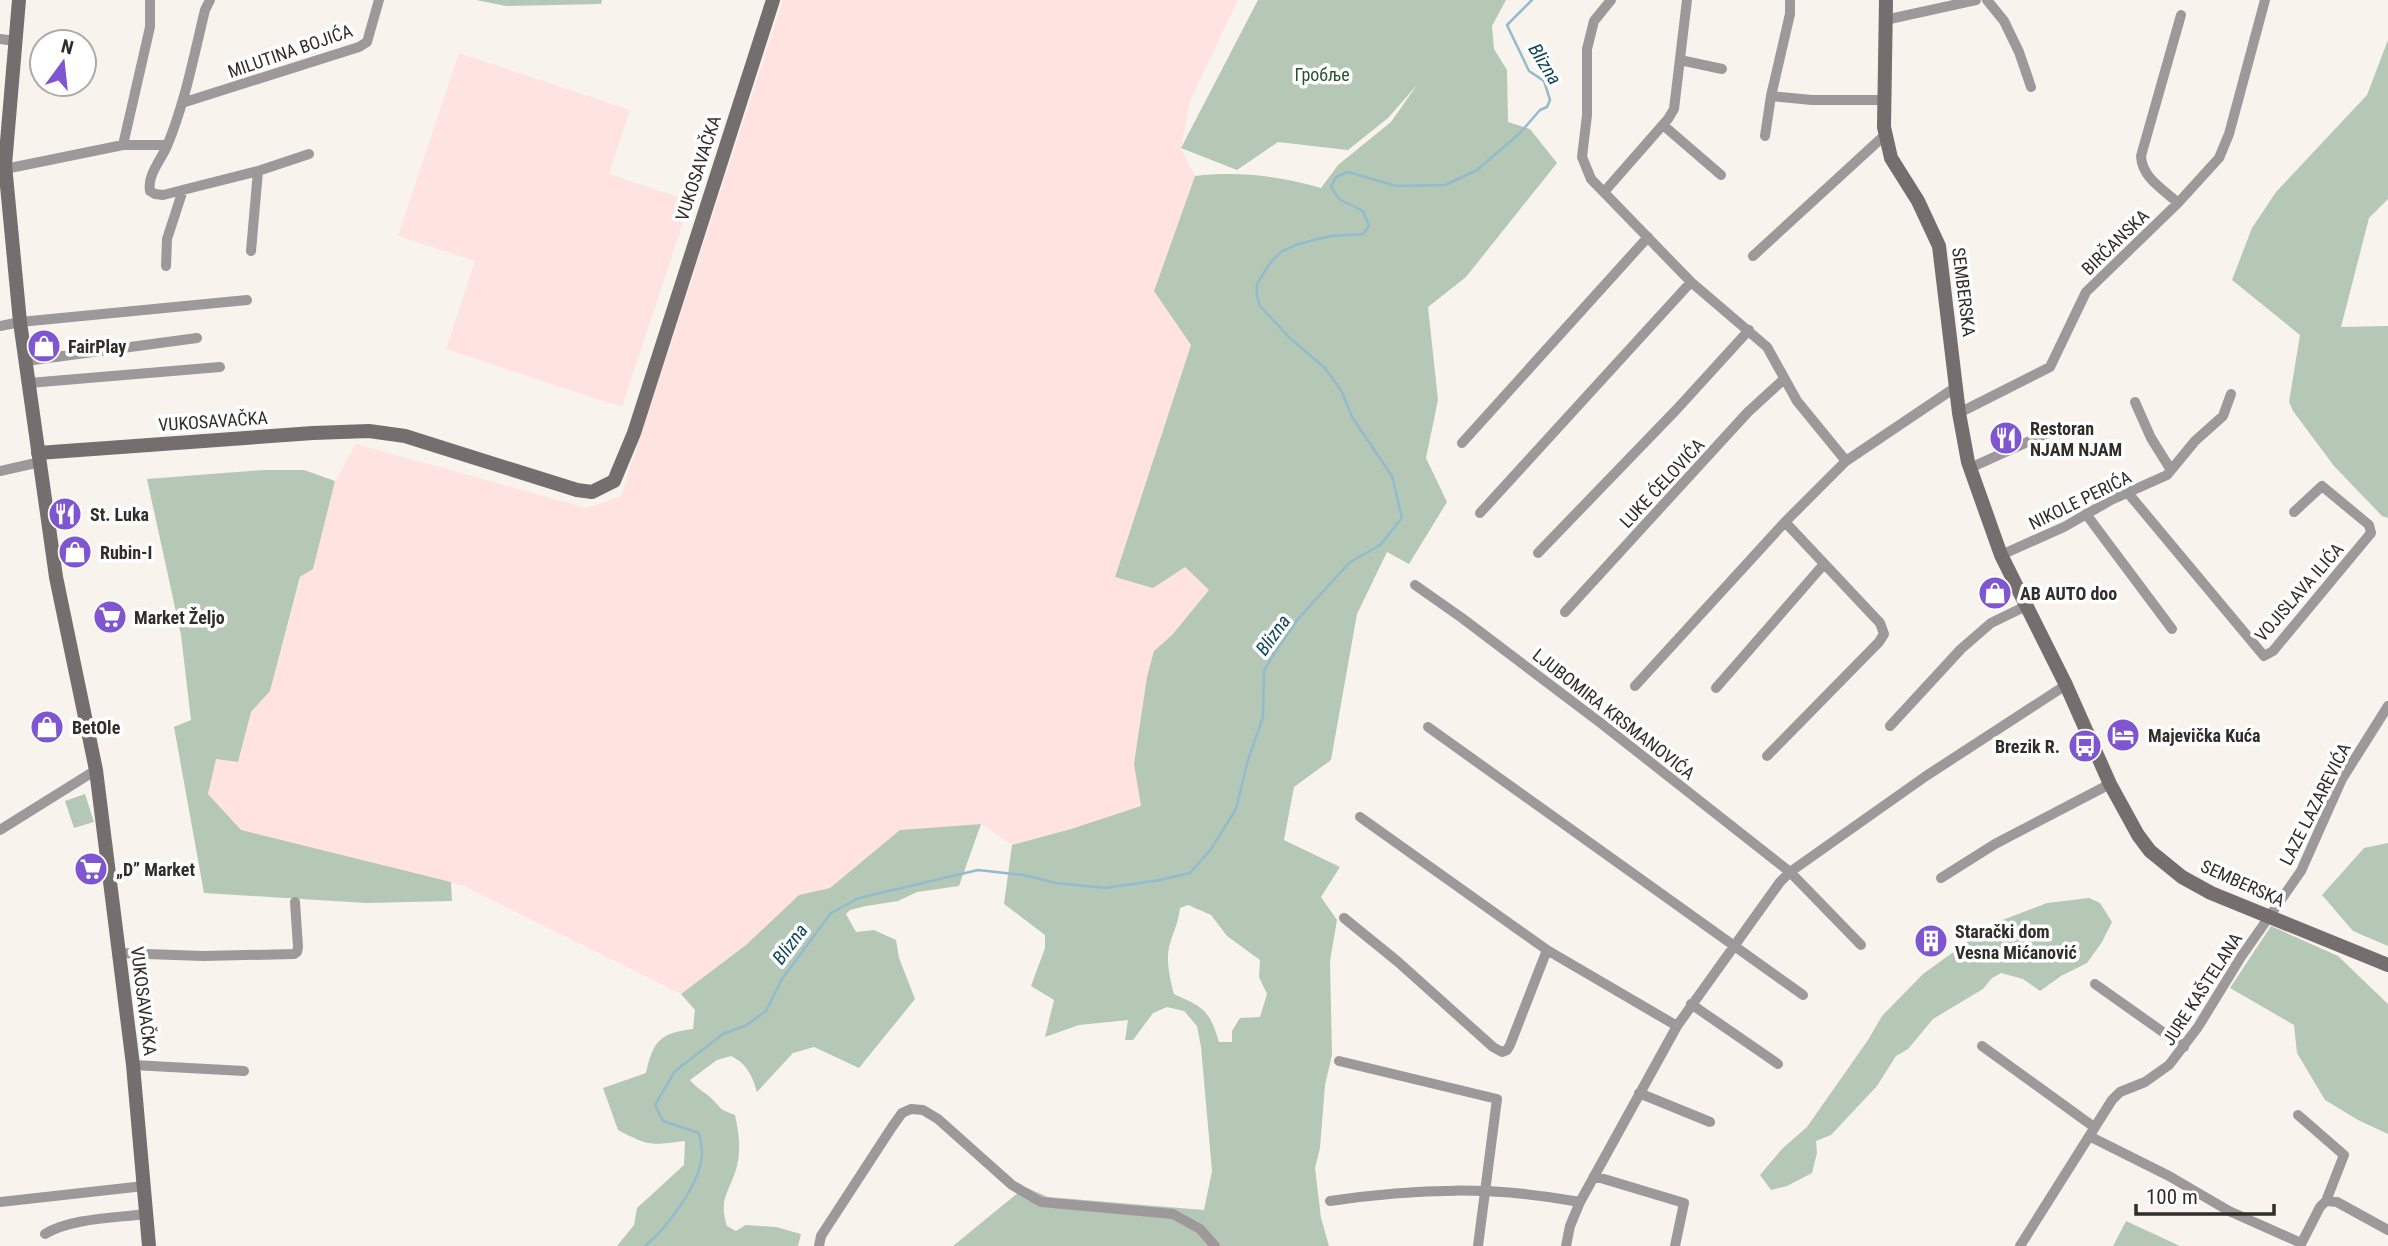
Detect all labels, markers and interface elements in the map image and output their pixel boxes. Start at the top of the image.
street label: MILUTINA BOJIĆA [225,20,356,82]
north arrow [28,28,98,98]
text: N [59,34,76,60]
water label: Blizna [1523,39,1567,89]
park label: Гробље [1294,64,1350,85]
street label: VUKOSAVAČKA [671,112,725,223]
street label: BIRČANSKA [2077,204,2153,279]
street label: SEMBERSKA [1948,246,1980,338]
shop icon: FairPlay [25,327,63,365]
place label: FairPlay [68,336,126,357]
street label: VUKOSAVAČKA [158,407,269,435]
place label: Restoran NJAM NJAM [2030,418,2122,460]
restaurant icon: Restoran NJAM NJAM [1987,419,2025,457]
street label: LUKE ĆELOVIĆA [1615,434,1709,532]
street label: NIKOLE PERIĆA [2025,466,2135,534]
restaurant icon: St. Luka [46,495,84,533]
place label: St. Luka [90,504,149,525]
shop icon: Rubin-I [56,533,94,571]
street label: VOJISLAVA ILIĆA [2250,538,2348,646]
place label: Rubin-I [100,542,152,563]
shop icon: AB AUTO doo [1976,574,2014,612]
place label: AB AUTO doo [2020,583,2117,604]
supermarket icon: Market Željo [91,598,129,636]
place label: Market Željo [134,607,225,628]
water label: Blizna [1251,610,1295,660]
street label: LJUBOMIRA KRSMANOVIĆA [1529,644,1700,784]
shop icon: BetOle [28,708,66,746]
hotel icon: Majevička Kuća [2104,716,2142,754]
place label: BetOle [72,717,121,738]
place label: Majevička Kuća [2148,725,2261,746]
bus stop icon: Brezik R. [2066,727,2104,765]
place label: Brezik R. [1995,736,2060,757]
street label: LAZE LAZAREVIĆA [2275,739,2355,869]
supermarket icon: „D” Market [72,850,110,888]
street label: SEMBERSKA [2198,855,2289,911]
place label: „D” Market [116,859,195,880]
water label: Blizna [767,919,813,969]
place label: Starački dom Vesna Mićanović [1955,921,2077,963]
building icon: Starački dom Vesna Mićanović [1912,922,1950,960]
street label: JURE KAŠTELANA [2158,928,2247,1049]
street label: VUKOSAVAČKA [127,945,161,1057]
scale bar [2136,1172,2274,1216]
text: 100 m [2146,1185,2198,1209]

